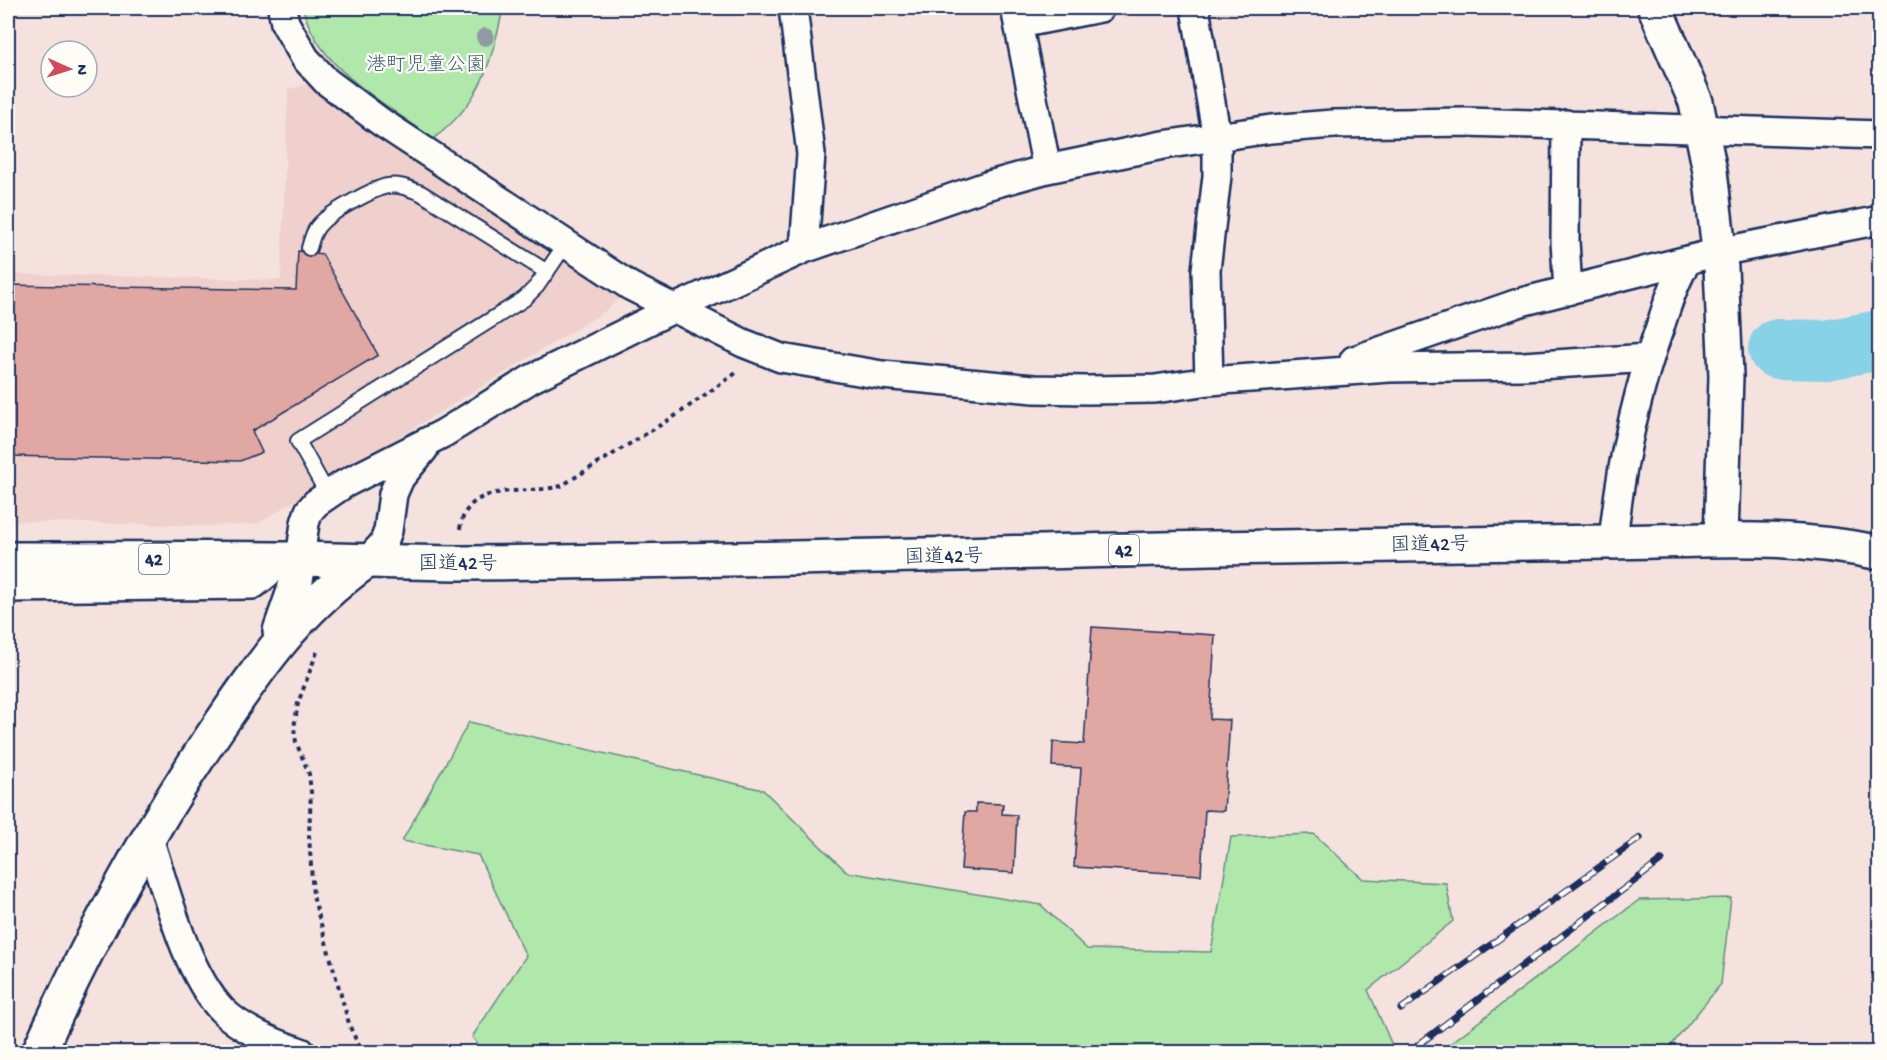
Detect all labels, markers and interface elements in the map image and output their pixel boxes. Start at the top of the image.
north arrow [39,39,99,99]
park label: 港町児童公園 [366,53,486,78]
text: N [71,64,90,76]
street label: 国道42号 [1390,533,1470,559]
road number: 42 [1109,535,1139,565]
road number: 42 [139,544,169,574]
street label: 国道42号 [904,545,984,571]
street label: 国道42号 [418,553,498,577]

